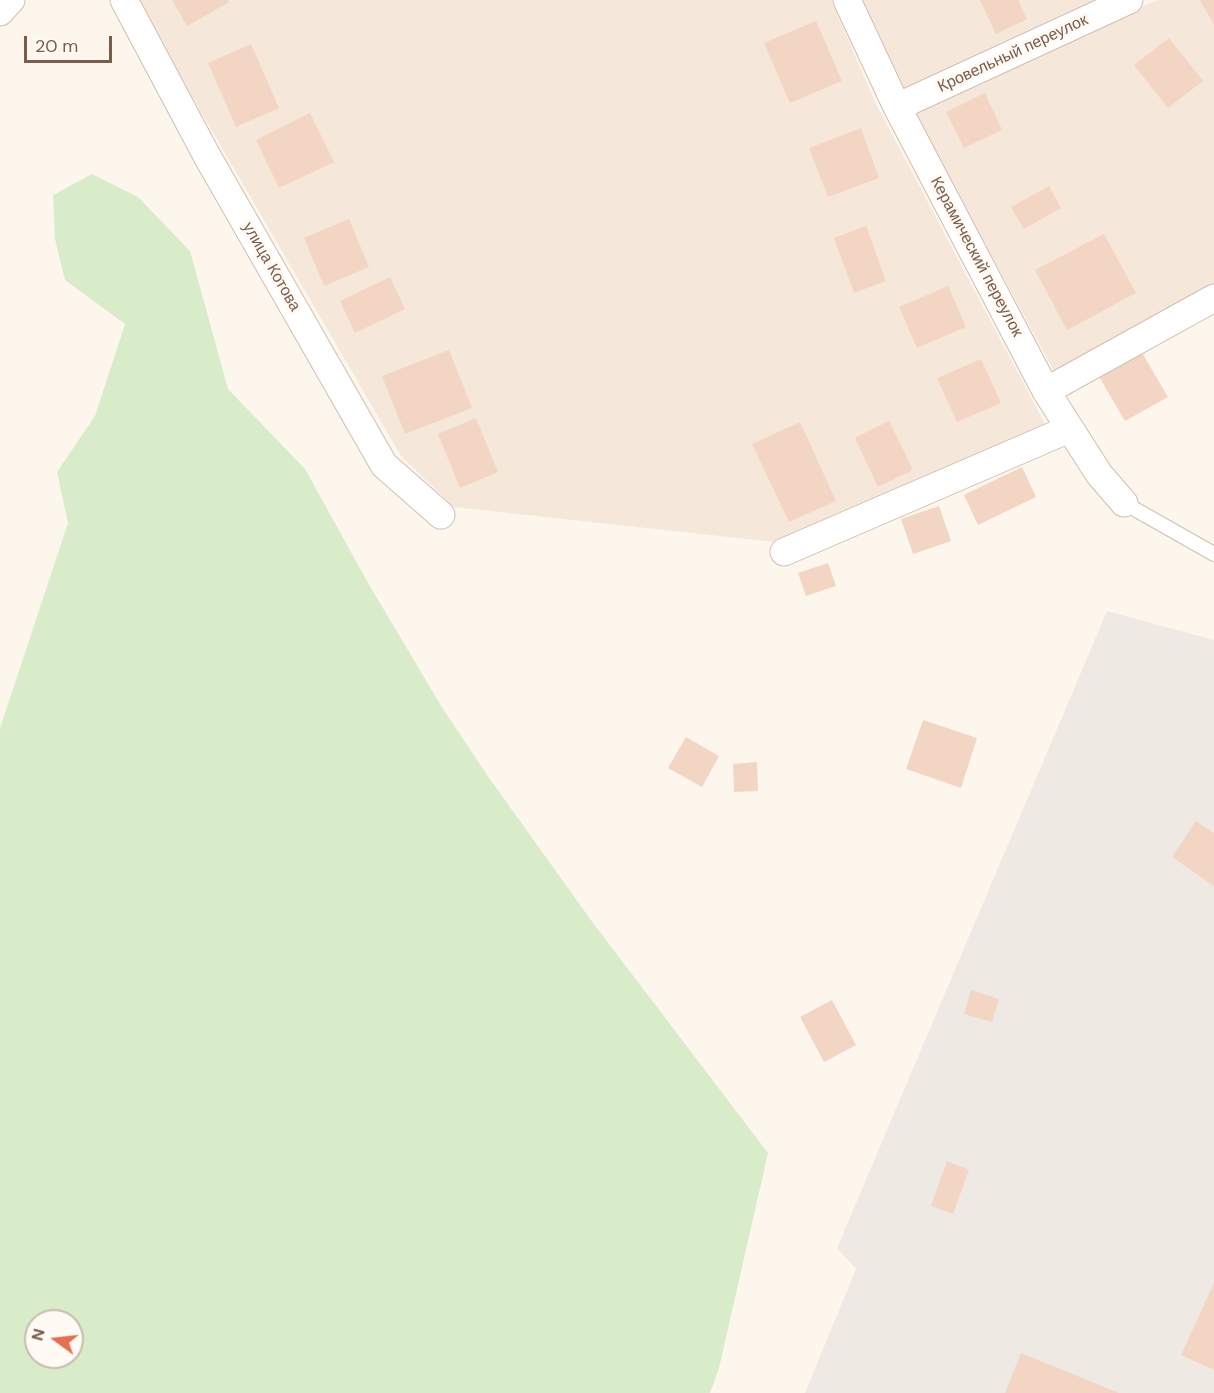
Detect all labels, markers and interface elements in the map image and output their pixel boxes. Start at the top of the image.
street label: Кровельный переулок [935,11,1091,97]
scale bar [27,24,116,62]
text: 20 m [35,34,78,58]
street label: Керамический переулок [926,174,1026,340]
street label: улица Котова [238,219,304,315]
north arrow [24,1309,84,1369]
text: N [26,1326,50,1343]

